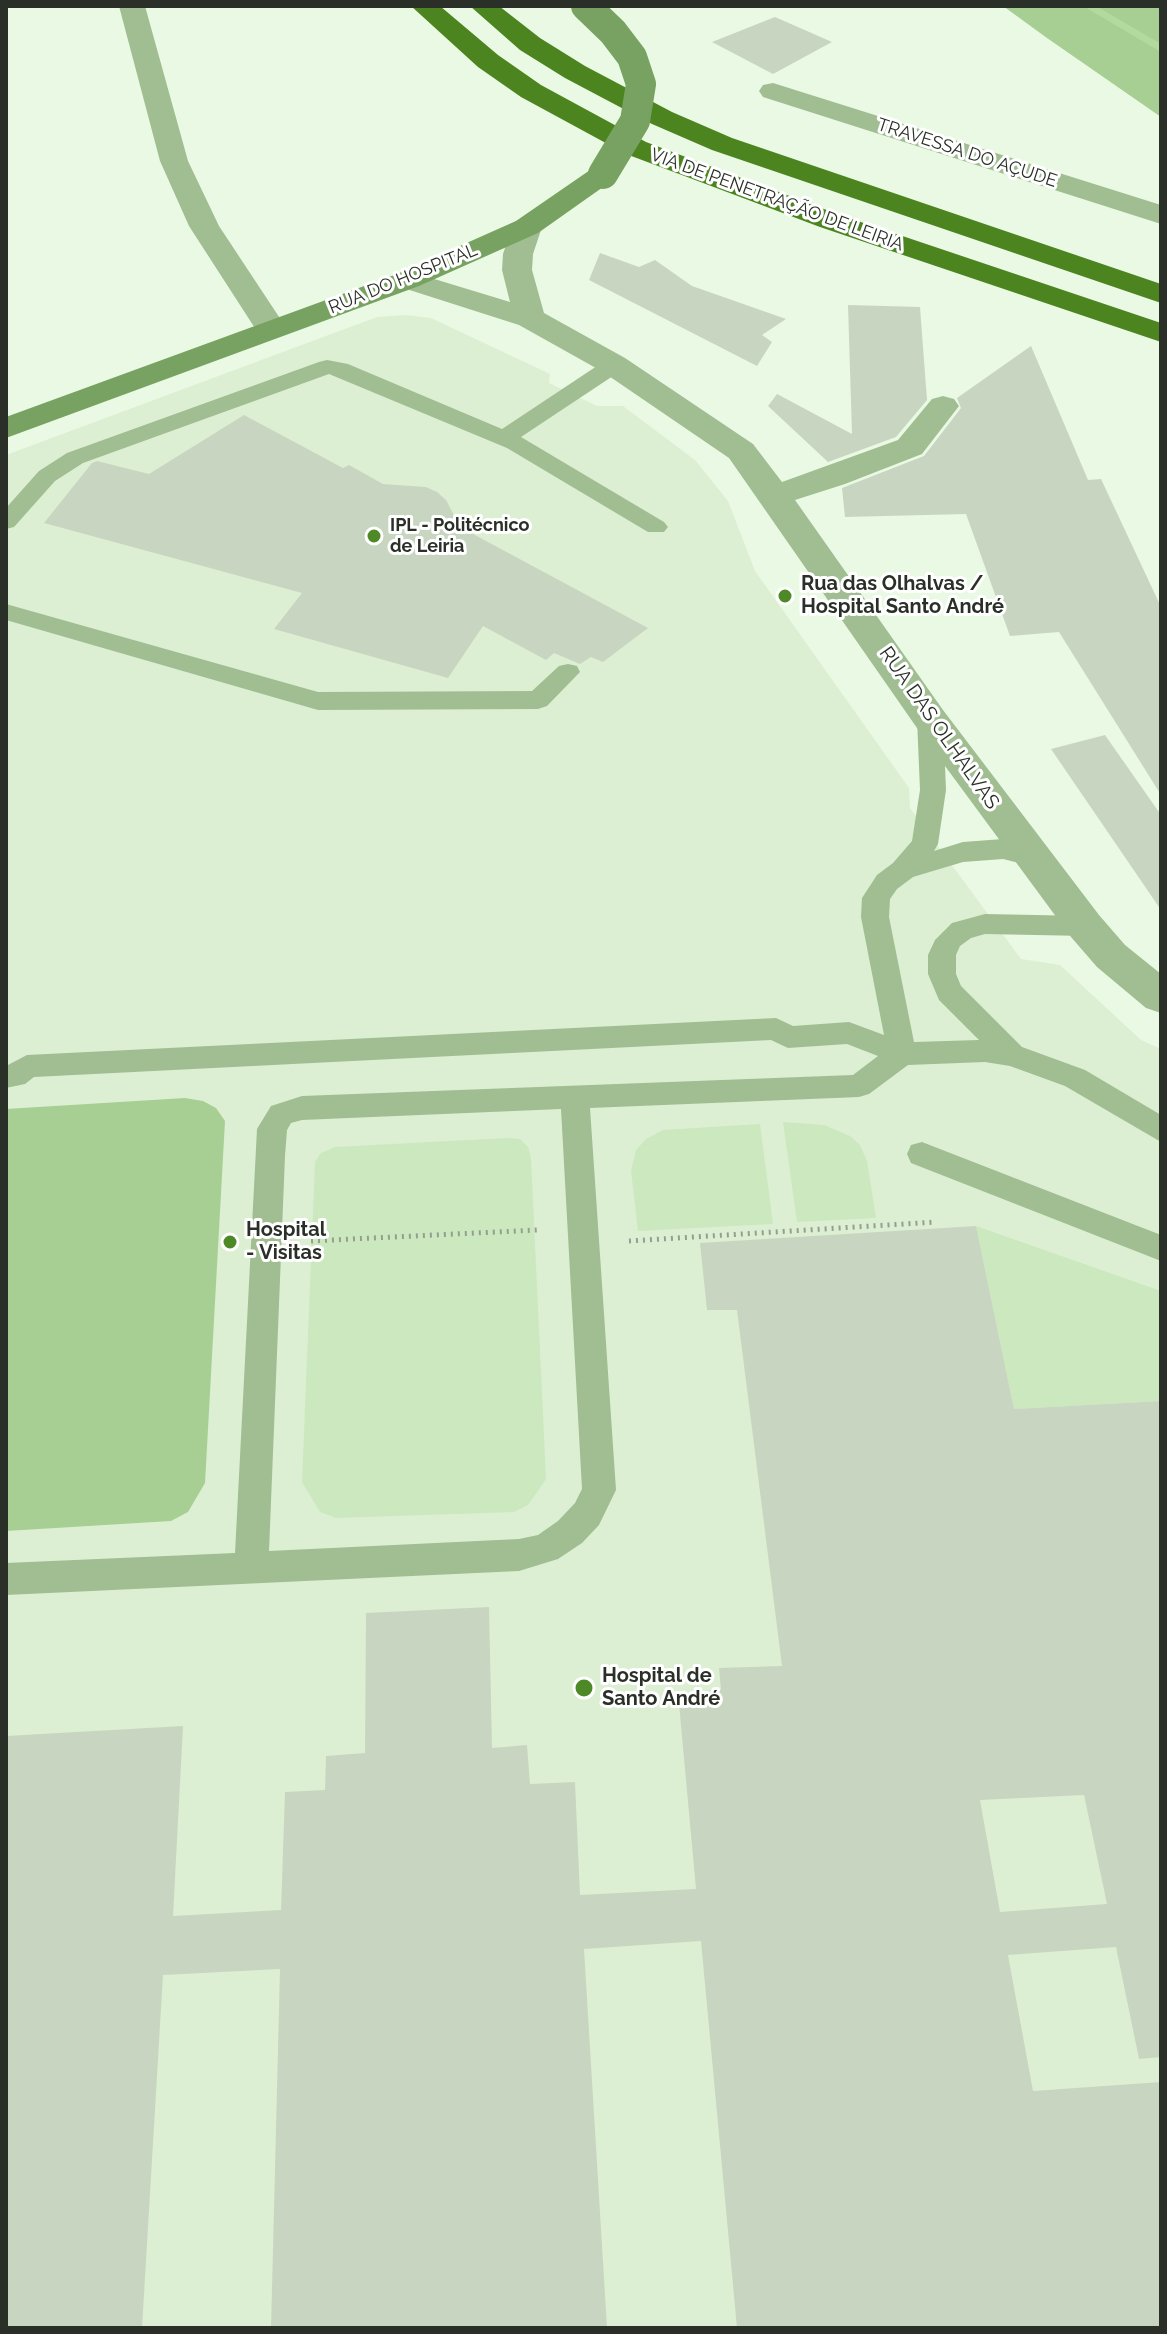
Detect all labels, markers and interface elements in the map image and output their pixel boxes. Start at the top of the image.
street label: TRAVESSA DO AÇUDE [874,114,1060,192]
street label: VIA DE PENETRAÇÃO DE LEIRIA [647,144,907,256]
street label: RUA DO HOSPITAL [326,239,480,319]
place label: IPL - Politécnico de Leiria [390,515,529,558]
marker: IPL - Politécnico de Leiria [365,527,383,545]
place label: Rua das Olhalvas / Hospital Santo André [801,572,1004,619]
marker: Rua das Olhalvas / Hospital Santo André [776,587,794,605]
street label: RUA DAS OLHALVAS [874,642,1004,814]
place label: Hospital - Visitas [246,1218,326,1265]
marker: Hospital - Visitas [221,1233,239,1251]
place label: Hospital de Santo André [602,1664,720,1711]
marker: Hospital de Santo André [573,1677,595,1699]

